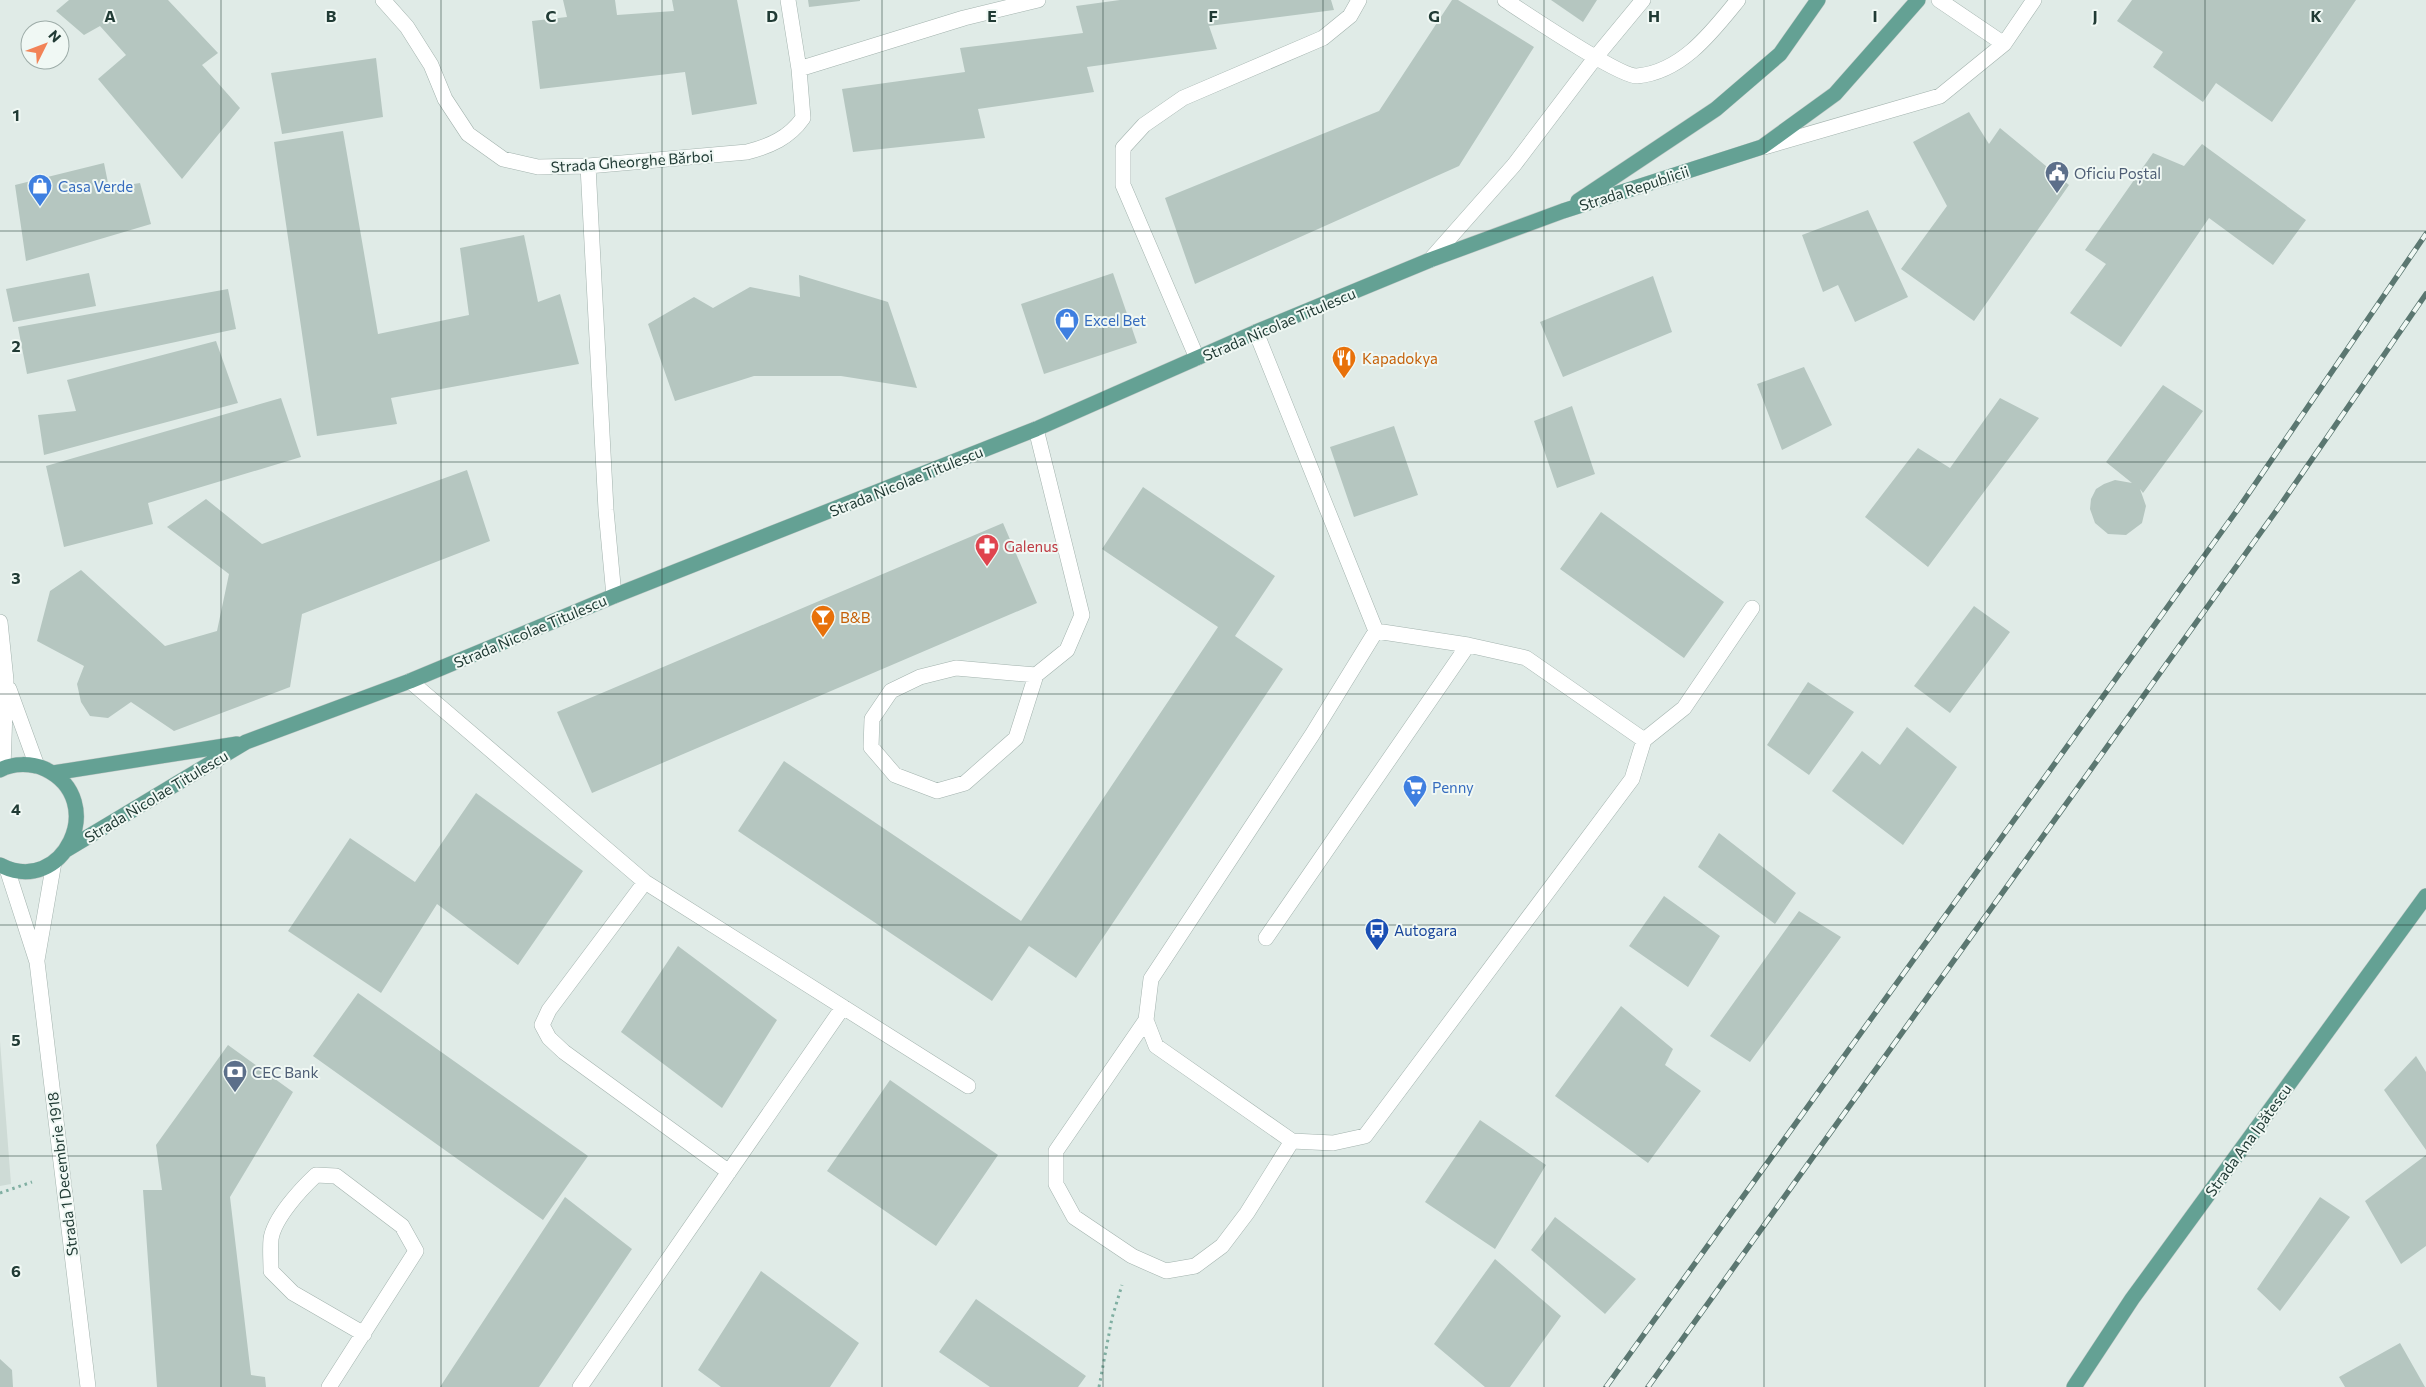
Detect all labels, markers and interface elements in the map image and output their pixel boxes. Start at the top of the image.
text: A [104,6,116,25]
text: B [326,6,337,25]
text: C [546,6,557,25]
text: D [766,6,778,25]
text: E [987,6,997,25]
text: F [1208,6,1218,25]
text: G [1428,6,1440,25]
text: H [1648,6,1660,25]
text: I [1872,6,1878,25]
text: J [2092,6,2098,25]
text: K [2310,6,2322,25]
north arrow [20,20,70,70]
text: N [45,26,65,46]
text: 1 [12,105,20,124]
street label: Strada Gheorghe Bărboi [550,146,714,176]
public building icon: Oficiu Poștal [2044,160,2070,194]
street label: Strada Republicii [1577,162,1691,214]
place label: Oficiu Poștal [2074,164,2161,184]
shop icon: Casa Verde [27,173,53,207]
place label: Casa Verde [58,177,133,195]
street label: Strada Nicolae Titulescu [1200,284,1358,364]
shop icon: Excel Bet [1054,307,1080,341]
place label: Excel Bet [1084,311,1146,329]
text: 2 [11,336,21,355]
restaurant icon: Kapadokya [1331,345,1357,379]
place label: Kapadokya [1362,349,1438,367]
street label: Strada Nicolae Titulescu [827,442,985,520]
pharmacy icon: Galenus [974,533,1000,567]
place label: Galenus [1004,537,1059,555]
text: 3 [11,568,21,587]
street label: Strada Nicolae Titulescu [451,591,609,671]
bar icon: B&B [810,604,836,638]
place label: B&B [840,608,871,626]
street label: Strada Nicolae Titulescu [81,746,231,846]
supermarket icon: Penny [1402,774,1428,808]
place label: Penny [1432,778,1474,796]
text: 4 [11,799,21,818]
bus stop icon: Autogara [1364,917,1390,951]
place label: Autogara [1394,921,1457,939]
text: 5 [11,1030,21,1049]
bank icon: CEC Bank [222,1059,248,1093]
place label: CEC Bank [252,1063,319,1081]
street label: Strada Ana Ipătescu [2201,1080,2295,1200]
street label: Strada 1 Decembrie 1918 [43,1091,81,1257]
text: 6 [11,1261,21,1280]

